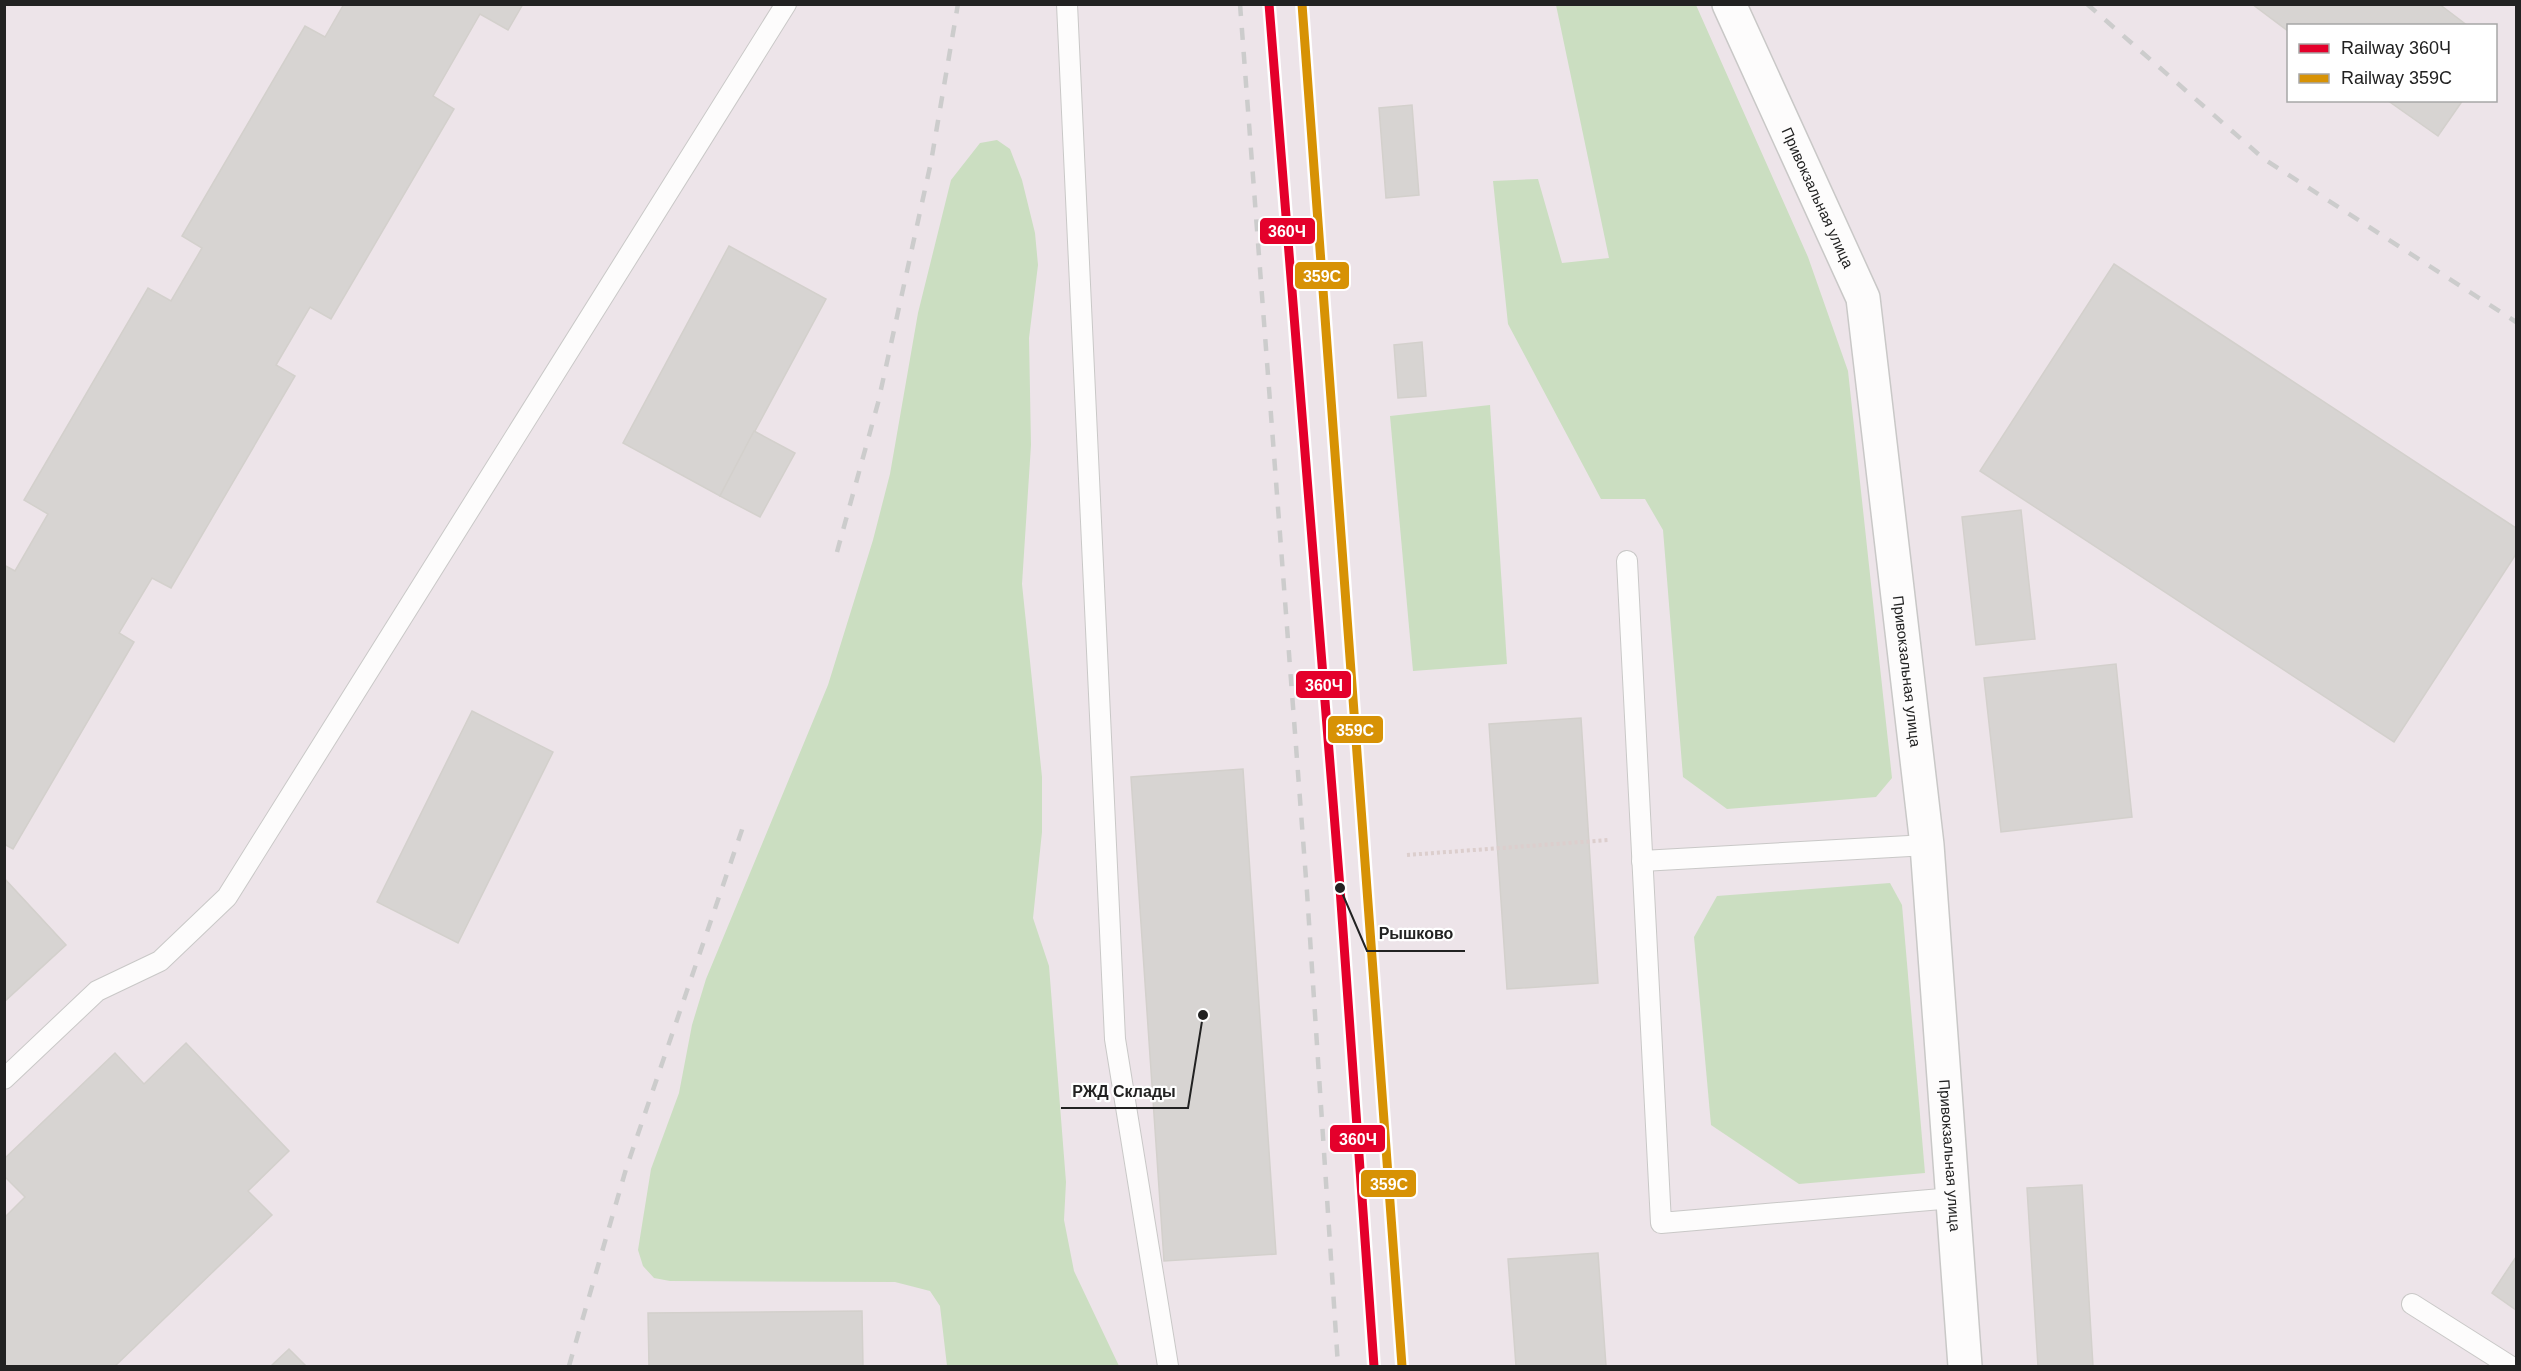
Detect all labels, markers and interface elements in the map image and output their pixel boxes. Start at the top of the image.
legend [2287,24,2497,102]
text: Railway 360Ч [2341,38,2451,58]
text: Railway 359С [2341,68,2452,88]
street label: Привокзальная улица [1778,125,1857,271]
line badge: 360Ч [1259,217,1316,245]
text: 360Ч [1268,223,1306,240]
line badge: 359С [1294,261,1350,290]
text: 359С [1303,268,1342,285]
street label: Привокзальная улица [1890,595,1925,749]
line badge: 360Ч [1295,670,1352,699]
text: 360Ч [1305,677,1343,694]
line badge: 359С [1327,715,1384,744]
text: 359С [1336,722,1375,739]
callout: Рышково [1367,917,1465,951]
text: Рышково [1379,925,1454,942]
callout: РЖД Склады [1061,1074,1188,1108]
street label: Привокзальная улица [1936,1079,1964,1233]
text: РЖД Склады [1072,1083,1176,1100]
line badge: 360Ч [1329,1124,1386,1153]
text: 360Ч [1339,1131,1377,1148]
line badge: 359С [1360,1169,1417,1198]
text: 359С [1370,1176,1409,1193]

